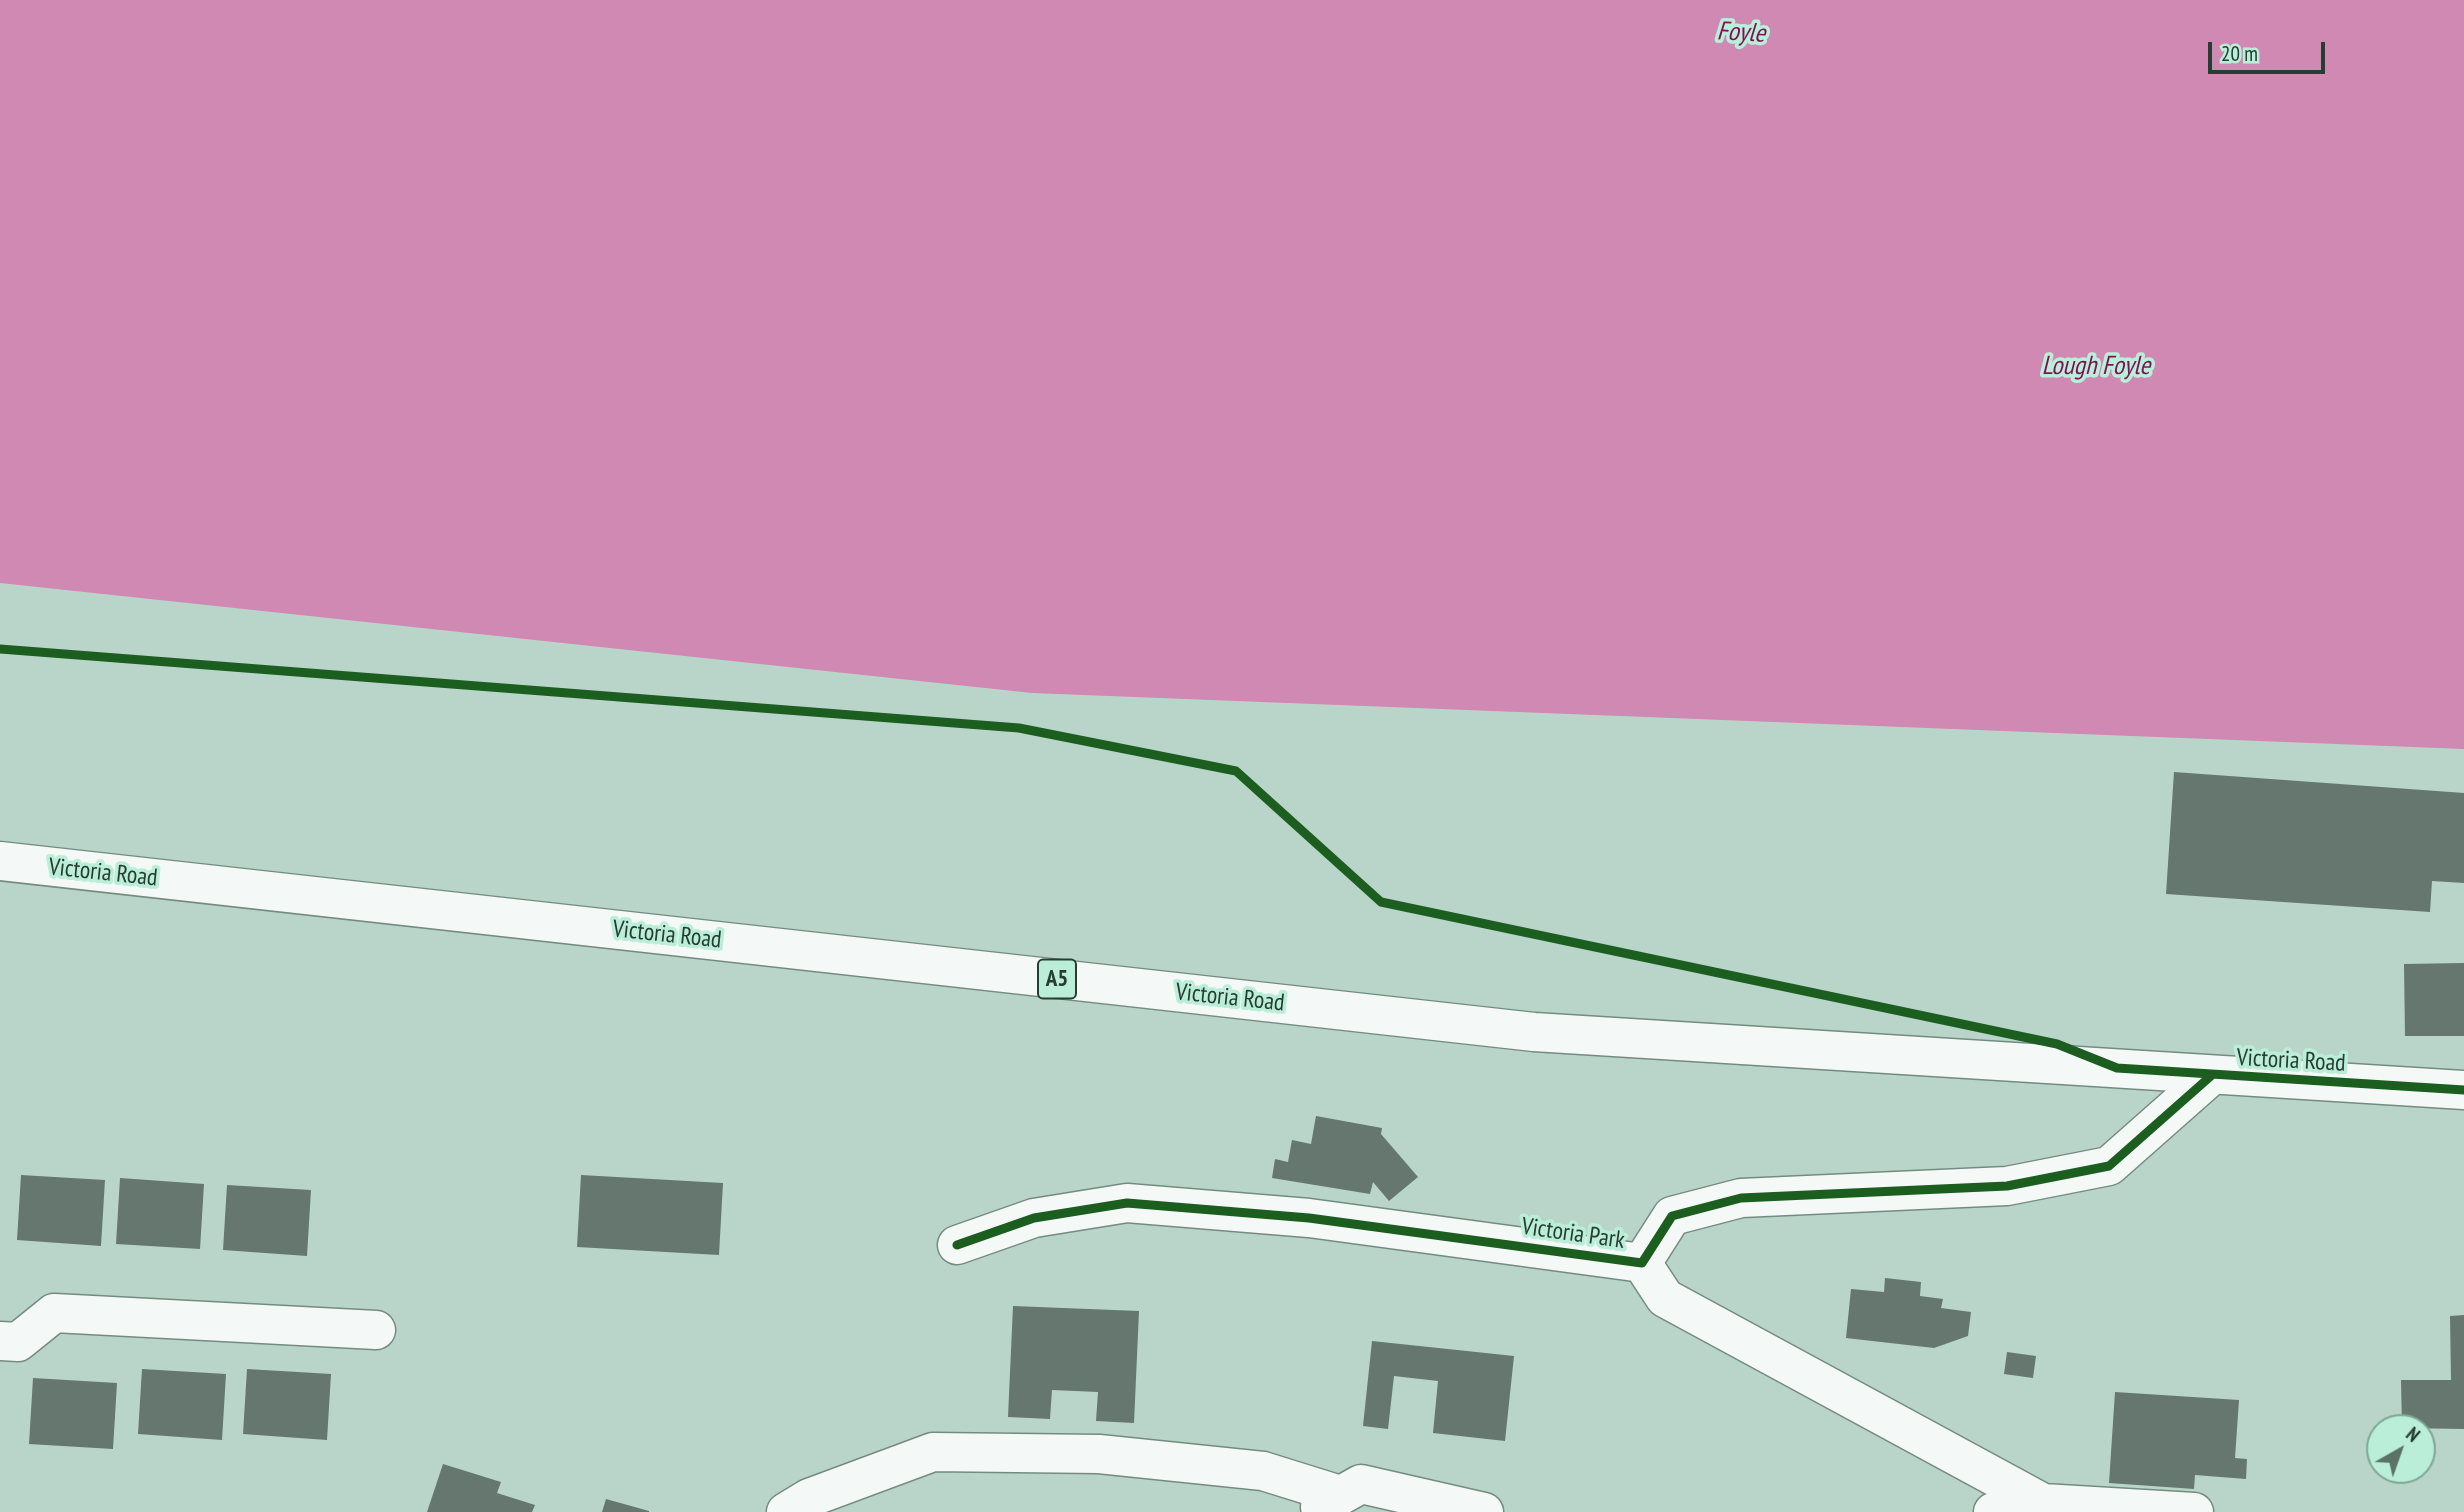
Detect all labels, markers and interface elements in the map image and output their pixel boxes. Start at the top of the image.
water label: Foyle [1716,16,1766,50]
scale bar [2212,28,2329,72]
text: 20 m [2221,40,2258,67]
water label: Lough Foyle [2042,351,2150,383]
street label: Victoria Road [47,853,159,893]
street label: Victoria Road [611,915,723,955]
road number: A5 [1038,960,1076,998]
street label: Victoria Road [1174,978,1286,1018]
street label: Victoria Road [2236,1044,2346,1078]
street label: Victoria Park [1520,1213,1626,1255]
north arrow [2366,1414,2436,1484]
text: N [2402,1422,2425,1447]

